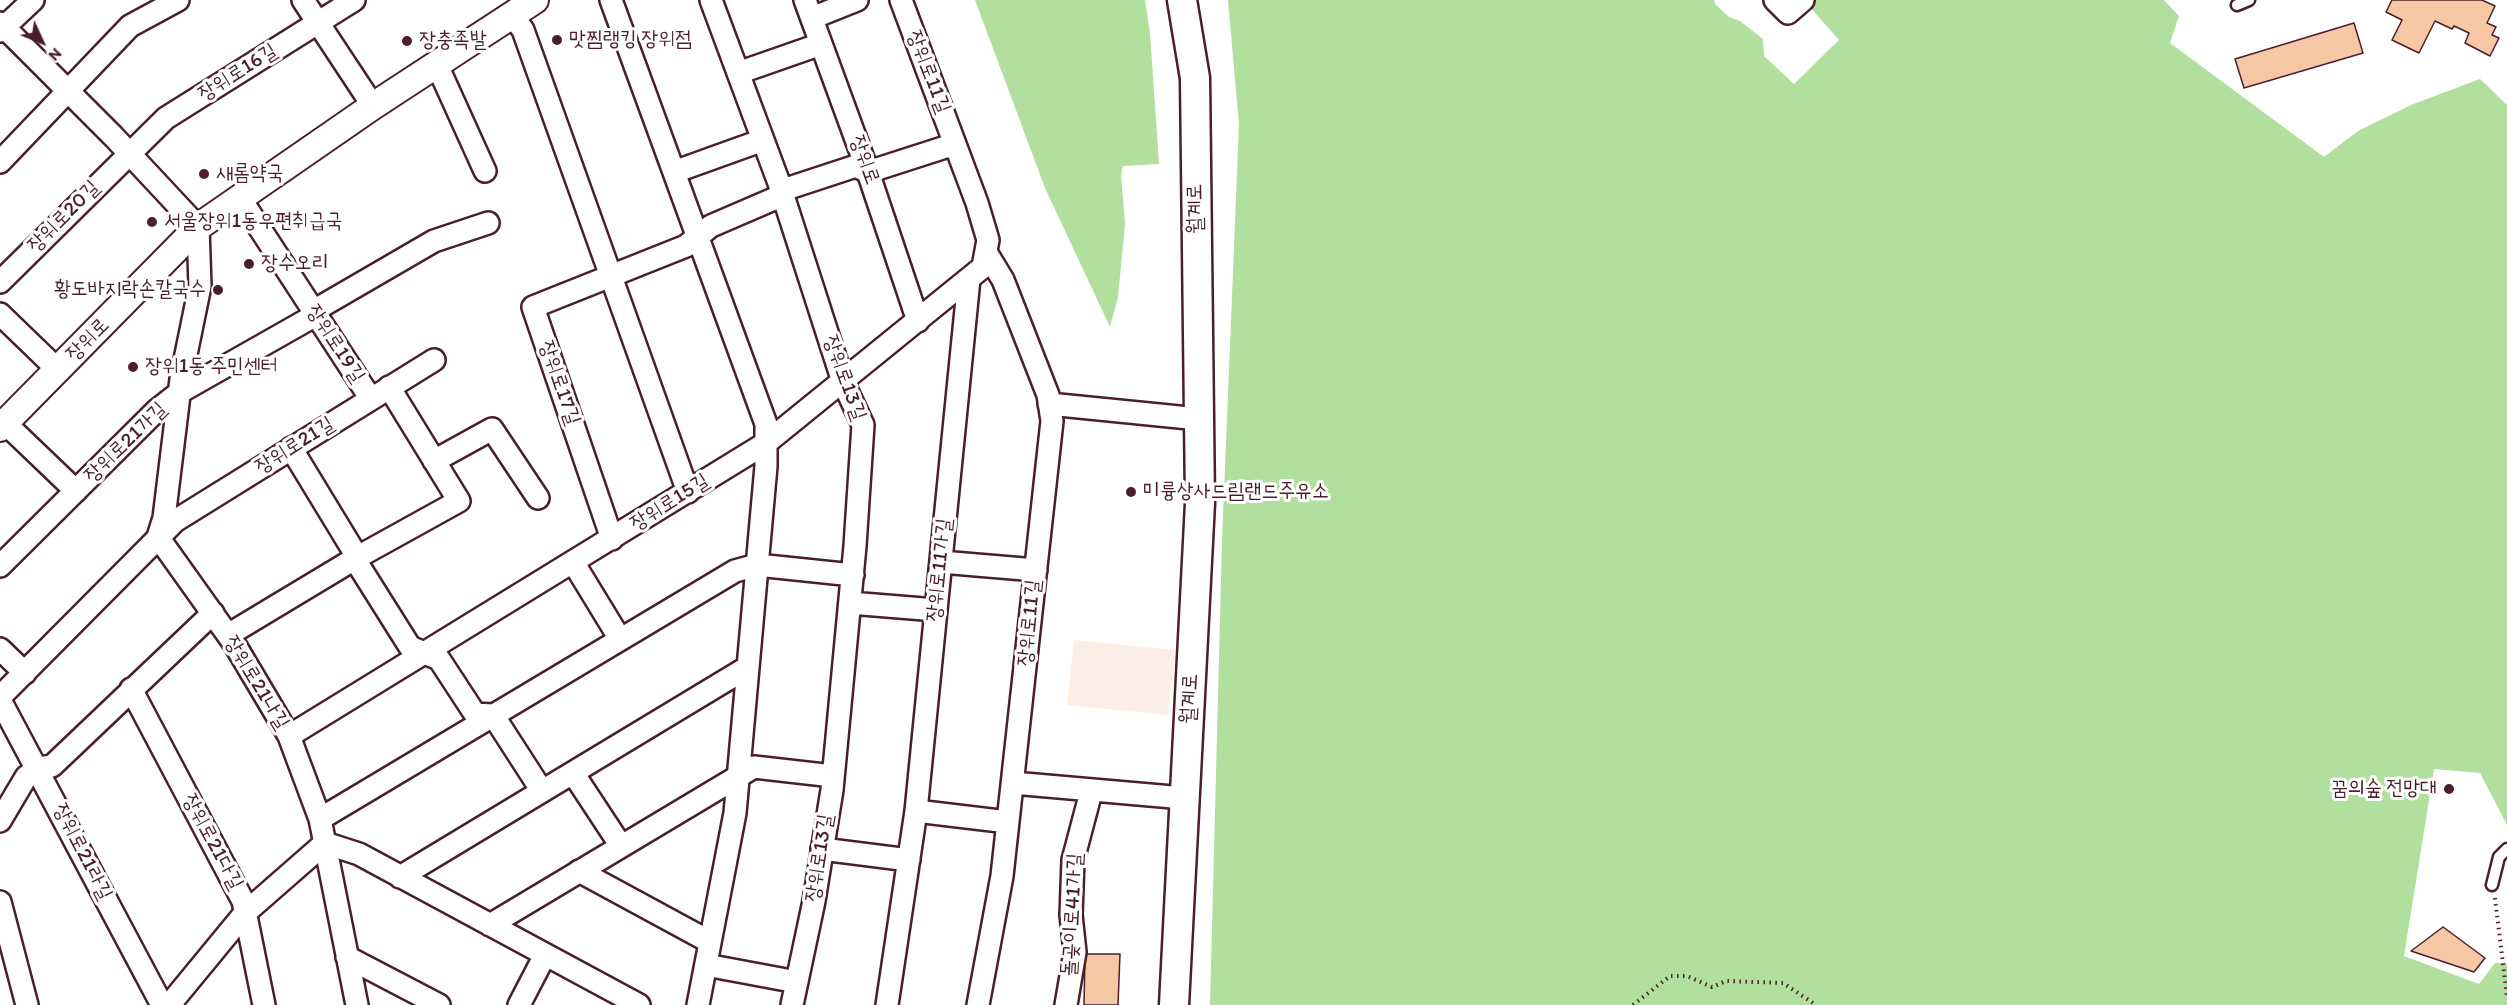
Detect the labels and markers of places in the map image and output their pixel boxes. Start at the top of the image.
place label: 맛찜랭킹 장위점 [569,27,692,53]
place label: 장충족발 [419,28,487,54]
marker: 맛찜랭킹 장위점 [550,33,564,47]
marker: 장충족발 [400,34,414,48]
place label: 새롬약국 [216,161,284,187]
marker: 새롬약국 [197,167,211,181]
place label: 서울장위1동우편취급국 [164,209,343,235]
marker: 서울장위1동우편취급국 [145,215,159,229]
place label: 장수오리 [261,251,329,277]
marker: 장수오리 [242,257,256,271]
place label: 황도바지락손칼국수 [54,277,206,303]
marker: 황도바지락손칼국수 [211,283,225,297]
place label: 장위1동 주민센터 [145,354,278,380]
marker: 장위1동 주민센터 [126,360,140,374]
place label: 미륭상사드림랜드주유소 [1143,479,1329,505]
marker: 미륭상사드림랜드주유소 [1124,485,1138,499]
place label: 꿈의숲 전망대 [2331,776,2437,802]
marker: 꿈의숲 전망대 [2442,782,2456,796]

